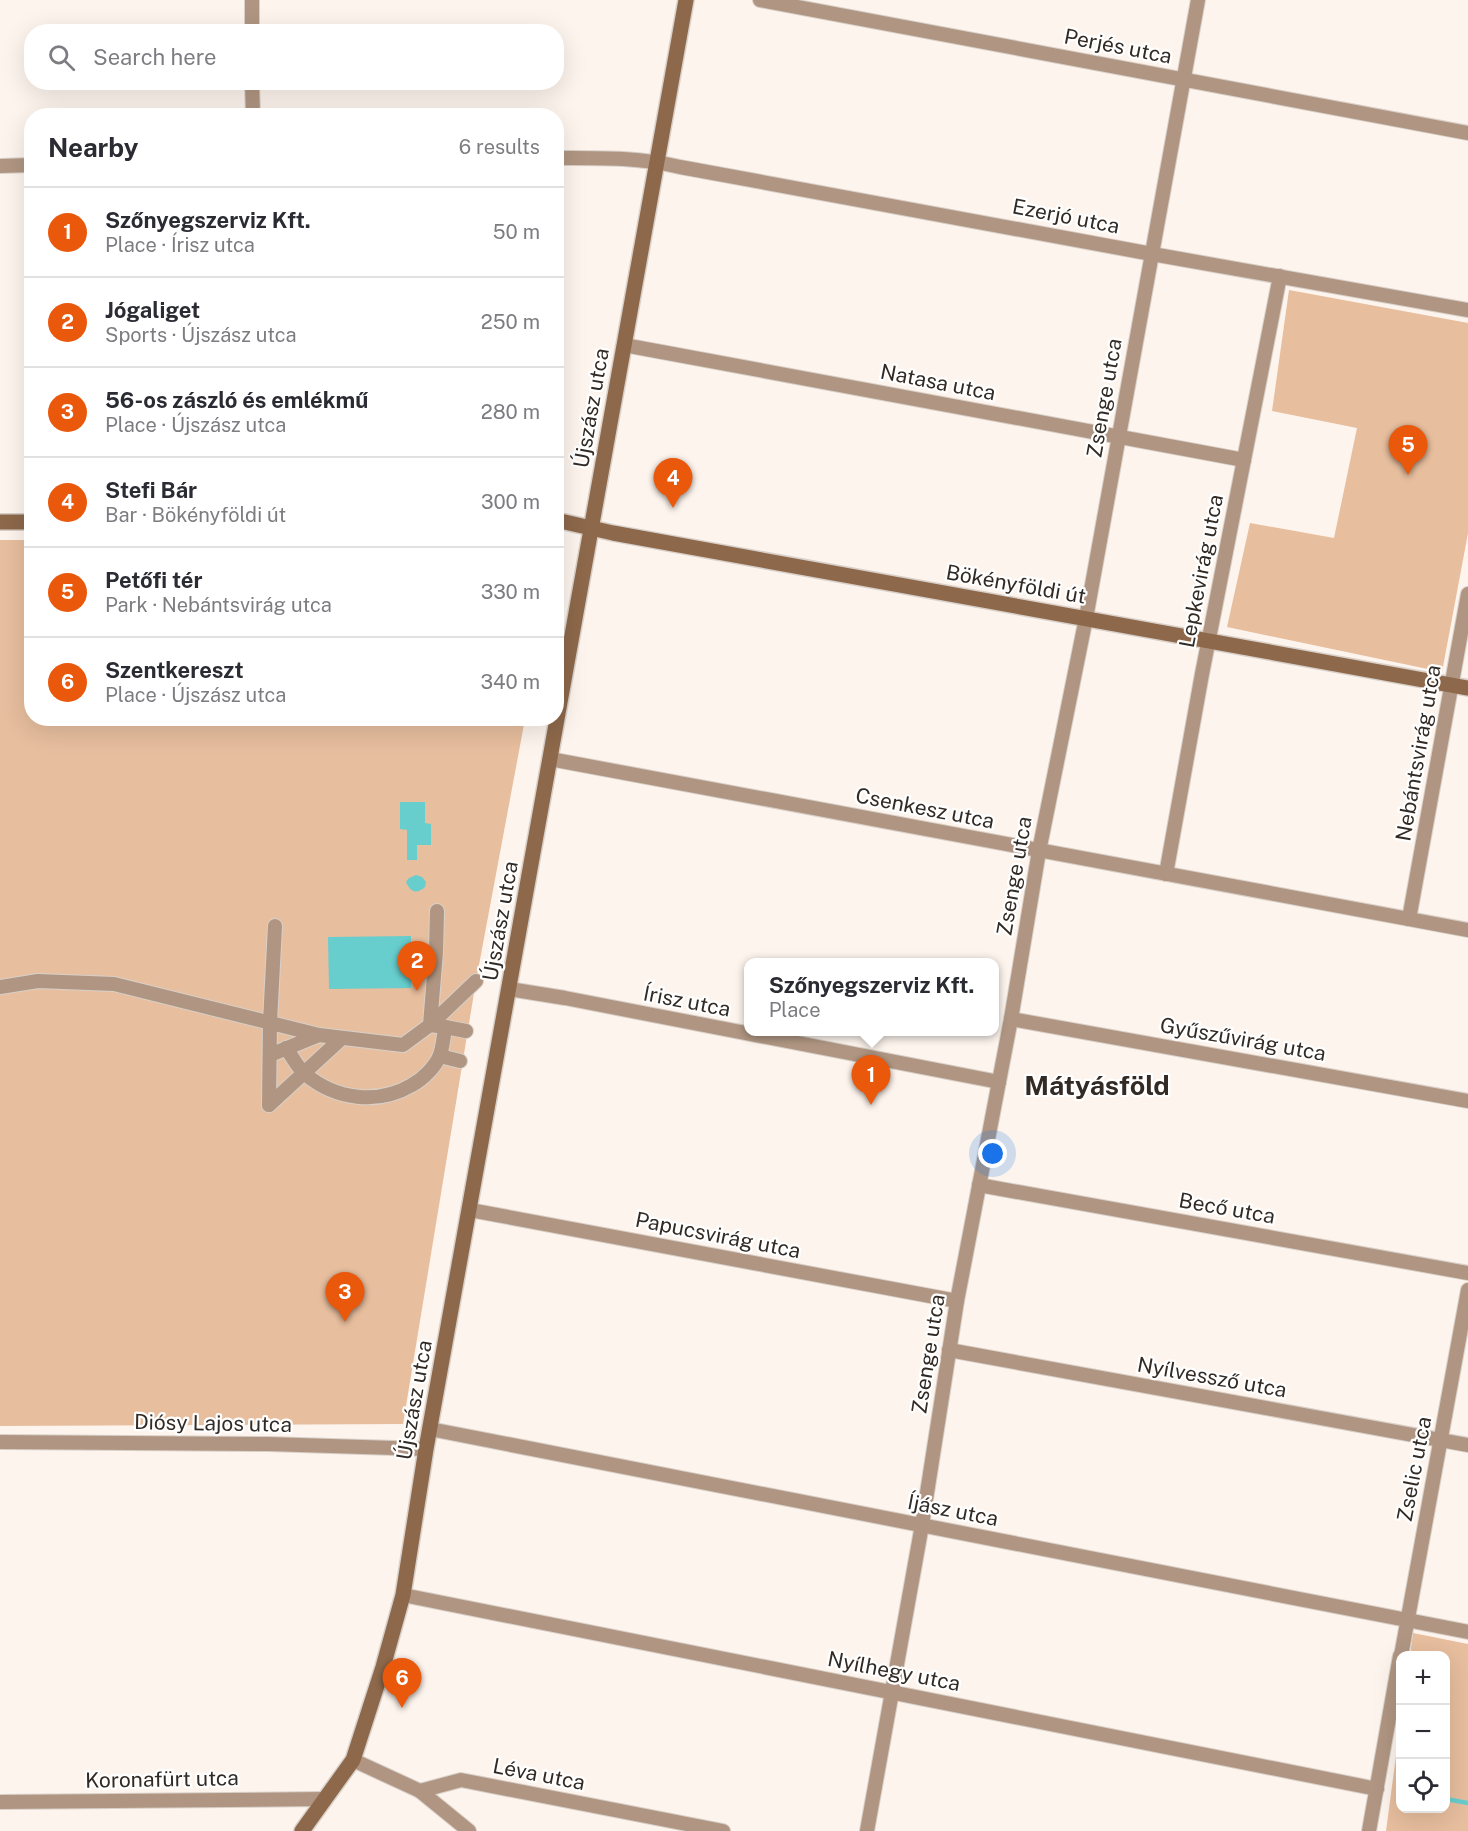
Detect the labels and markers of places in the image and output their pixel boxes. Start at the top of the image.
pin: 5 [1388,426,1428,475]
pin: 4 [654,458,692,508]
pin: 2 [398,942,436,991]
pin: 1 [852,1056,890,1105]
pin: 3 [326,1272,364,1322]
pin: 6 [382,1658,422,1708]

